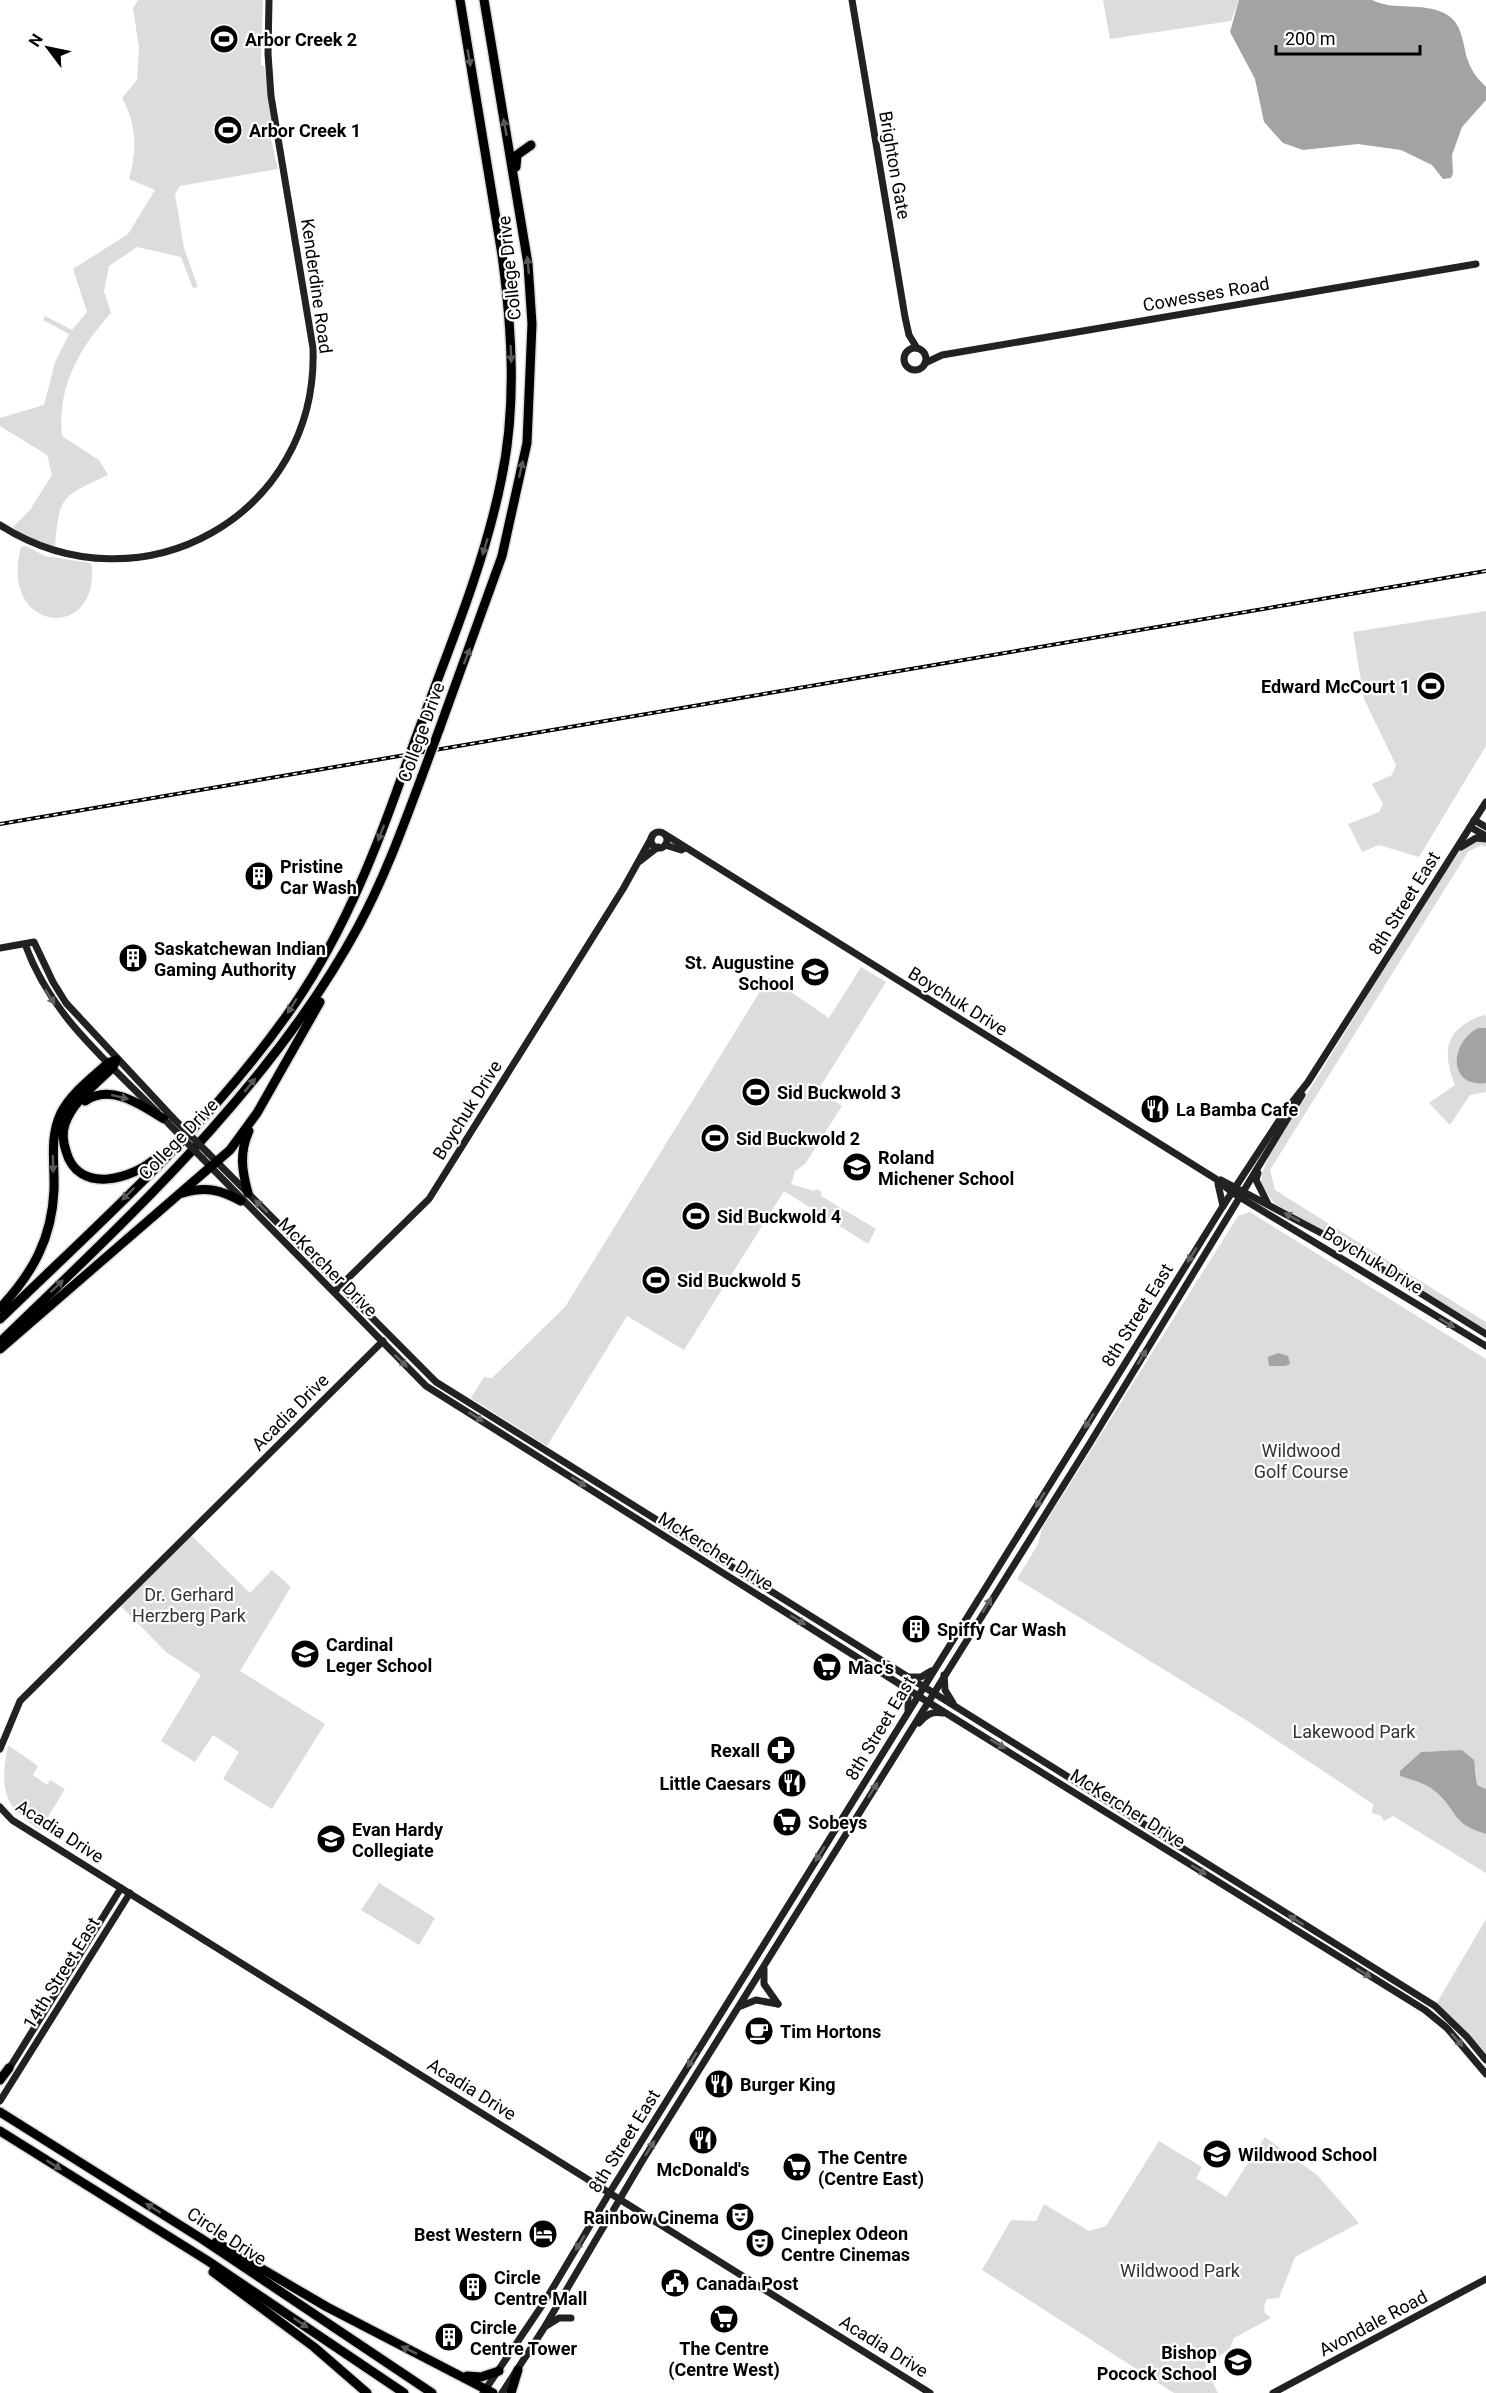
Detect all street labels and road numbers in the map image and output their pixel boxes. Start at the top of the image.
street label: Brighton Gate [875,109,915,221]
street label: College Drive [493,215,525,321]
street label: Kenderdine Road [297,217,337,355]
street label: Cowesses Road [1141,273,1271,315]
street label: College Drive [393,679,449,785]
street label: 8th Street East [1364,848,1444,958]
street label: Boychuk Drive [905,962,1011,1040]
street label: Boychuk Drive [428,1057,506,1163]
street label: College Drive [134,1094,222,1184]
street label: McKercher Drive [274,1213,382,1321]
street label: Boychuk Drive [1319,1222,1427,1298]
street label: 8th Street East [1097,1260,1177,1370]
street label: Acadia Drive [247,1369,333,1455]
street label: McKercher Drive [655,1507,777,1595]
street label: 8th Street East [841,1672,919,1784]
street label: McKercher Drive [1067,1764,1189,1852]
street label: Acadia Drive [12,1795,108,1867]
street label: 14th Street East [18,1913,104,2033]
street label: Acadia Drive [424,2054,520,2124]
street label: 8th Street East [584,2086,664,2196]
street label: Circle Drive [183,2203,271,2269]
street label: Avondale Road [1315,2286,1431,2360]
street label: Acadia Drive [836,2311,932,2381]

